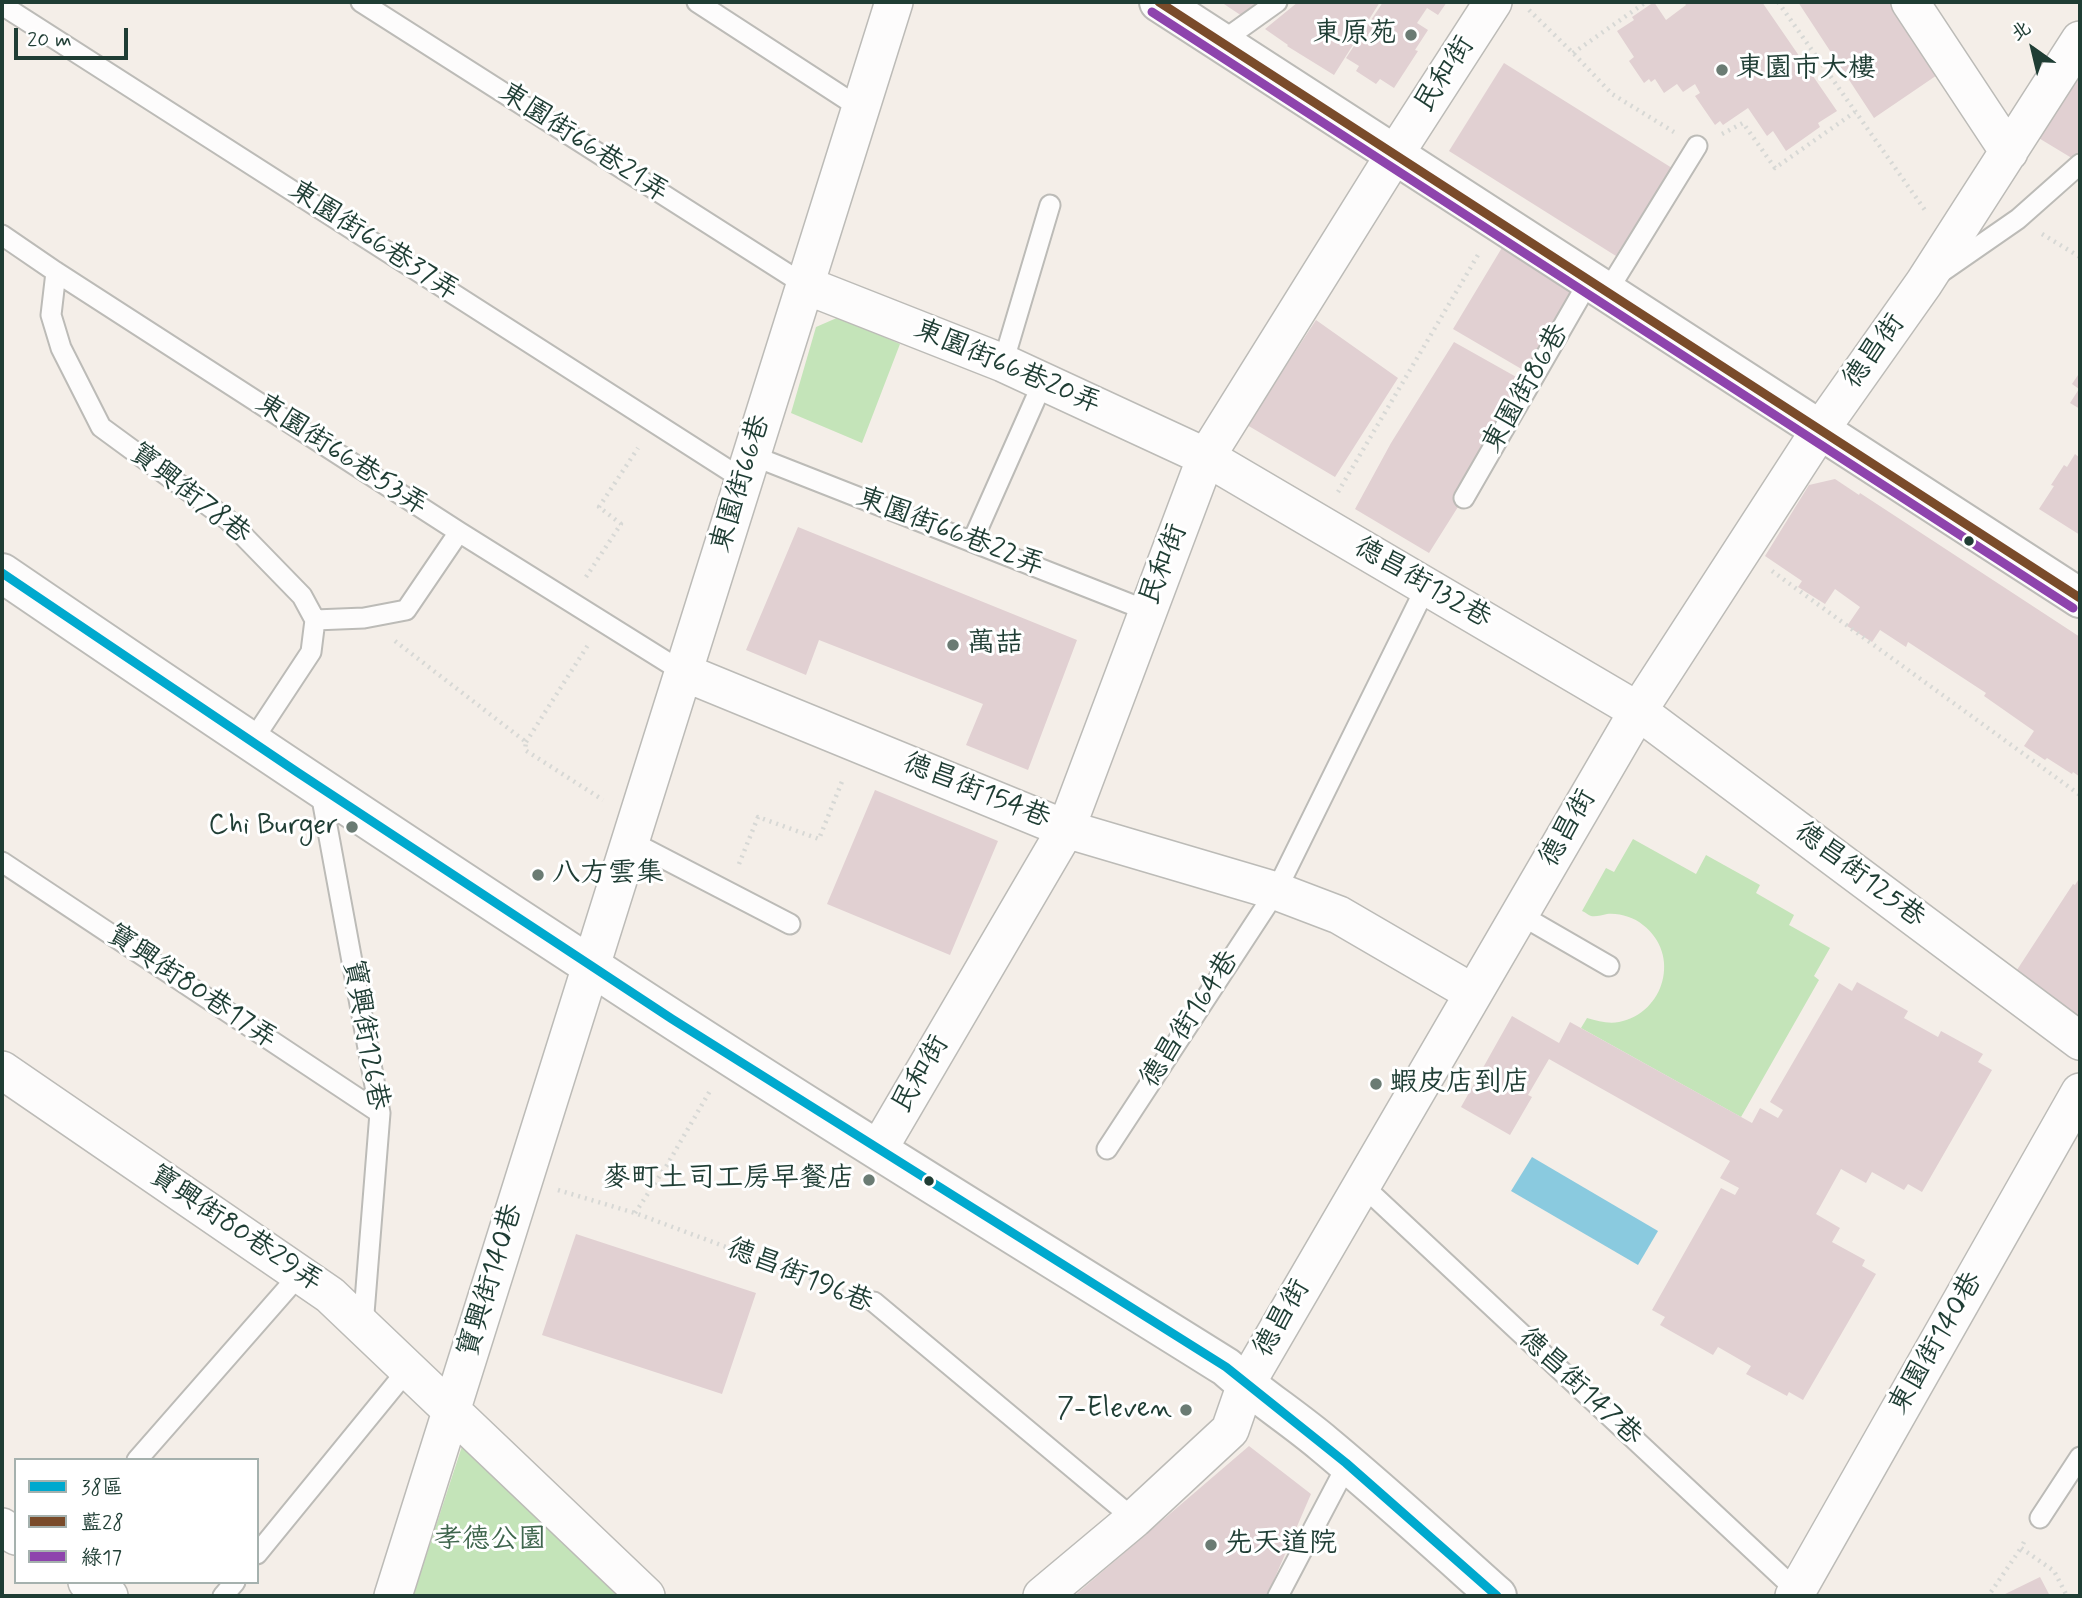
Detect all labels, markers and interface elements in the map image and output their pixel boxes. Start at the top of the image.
scale bar [18,14,131,58]
north arrow [1998,14,2068,84]
text: 北 [2006,16,2036,47]
place label: 東原苑 [1313,18,1397,52]
text: 20 m [27,26,72,54]
marker: 東原苑 [1403,27,1419,43]
street label: 民和街 [1409,31,1483,119]
place label: 東園市大樓 [1736,53,1876,87]
marker: 東園市大樓 [1714,62,1730,78]
street label: 東園街66巷21弄 [492,77,674,211]
street label: 東園街66巷37弄 [281,174,465,310]
street label: 德昌街 [1837,308,1913,396]
street label: 東園街66巷20弄 [909,314,1105,422]
street label: 東園街86巷 [1477,319,1577,459]
street label: 東園街66巷53弄 [249,388,433,524]
street label: 東園街66巷 [705,411,779,557]
street label: 寶興街78巷 [122,437,256,553]
street label: 東園街66巷22弄 [851,482,1049,584]
street label: 民和街 [1134,520,1196,610]
street label: 德昌街132巷 [1347,531,1497,637]
unlabelled marker [1962,534,1976,548]
place label: 萬喆 [967,628,1023,662]
marker: 萬喆 [945,637,961,653]
street label: 德昌街154巷 [897,747,1055,837]
street label: 德昌街 [1533,784,1605,874]
place label: Chi Burger [208,810,338,844]
street label: 德昌街125巷 [1787,816,1931,936]
marker: Chi Burger [344,819,360,835]
place label: 八方雲集 [552,858,664,892]
marker: 八方雲集 [530,867,546,883]
street label: 寶興街80巷17弄 [99,919,283,1057]
street label: 德昌街164巷 [1134,945,1248,1095]
street label: 寶興街126巷 [334,957,394,1113]
street label: 民和街 [886,1030,958,1120]
place label: 蝦皮店到店 [1390,1067,1530,1101]
marker: 蝦皮店到店 [1368,1076,1384,1092]
street label: 寶興街80巷29弄 [142,1160,328,1300]
place label: 麥町土司工房早餐店 [603,1163,855,1197]
marker: 麥町土司工房早餐店 [861,1172,877,1188]
unlabelled marker [922,1174,936,1188]
street label: 寶興街140巷 [453,1200,531,1362]
street label: 德昌街196巷 [721,1233,877,1321]
street label: 東園街140巷 [1883,1267,1991,1421]
street label: 德昌街 [1247,1274,1319,1364]
street label: 德昌街147巷 [1510,1322,1648,1454]
place label: 7-Eleven [1057,1393,1172,1427]
marker: 7-Eleven [1178,1402,1194,1418]
legend [14,1458,259,1584]
text: 38區 [81,1474,123,1502]
text: 藍28 [81,1509,124,1537]
park label: 孝德公園 [434,1524,546,1558]
place label: 先天道院 [1225,1528,1337,1562]
marker: 先天道院 [1203,1537,1219,1553]
text: 綠17 [81,1544,122,1572]

